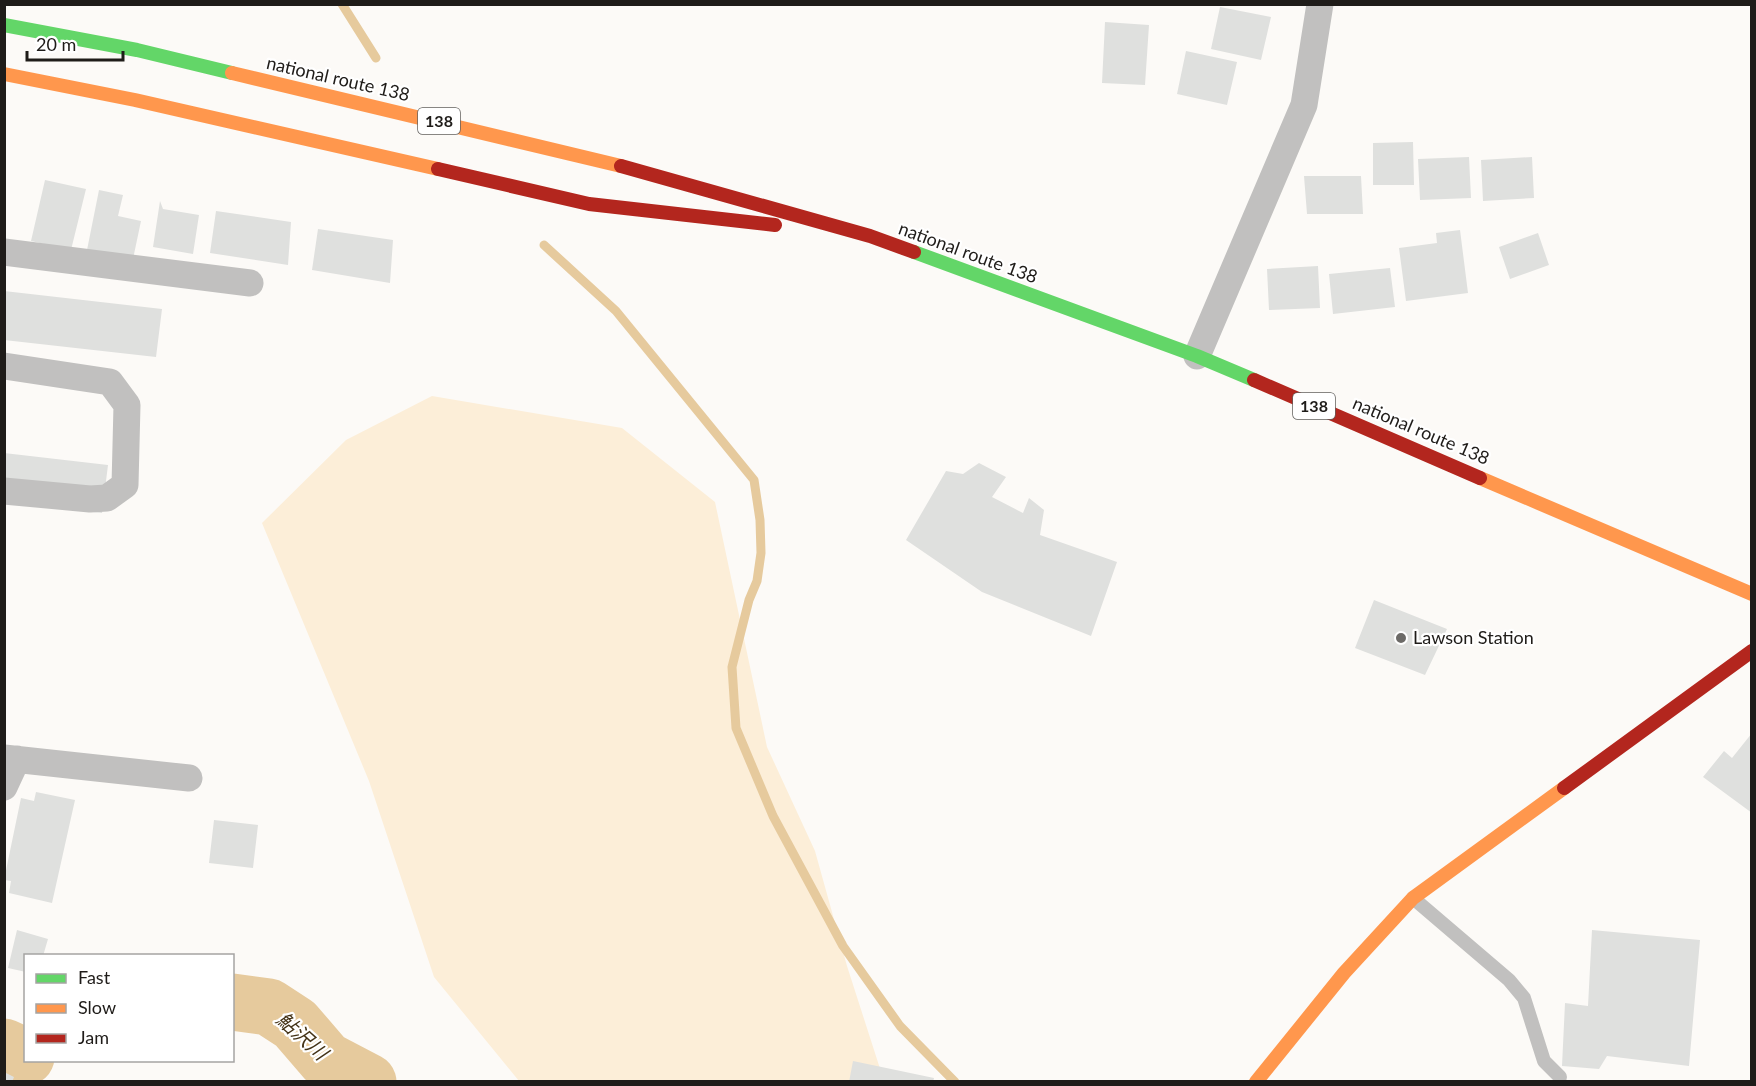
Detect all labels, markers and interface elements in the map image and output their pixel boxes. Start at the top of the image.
scale bar [27,24,123,62]
text: 20 m [36,33,76,55]
street label: national route 138 [264,51,412,105]
road number: 138 [418,108,460,134]
street label: national route 138 [896,217,1041,287]
street label: national route 138 [1350,391,1493,469]
road number: 138 [1293,393,1335,419]
place label: Lawson Station [1413,626,1534,648]
marker: Lawson Station [1394,631,1408,645]
legend [24,954,234,1062]
text: Fast [78,966,111,988]
text: Slow [78,996,116,1018]
water label: 鮎沢川 [272,1006,334,1066]
text: Jam [78,1026,109,1048]

